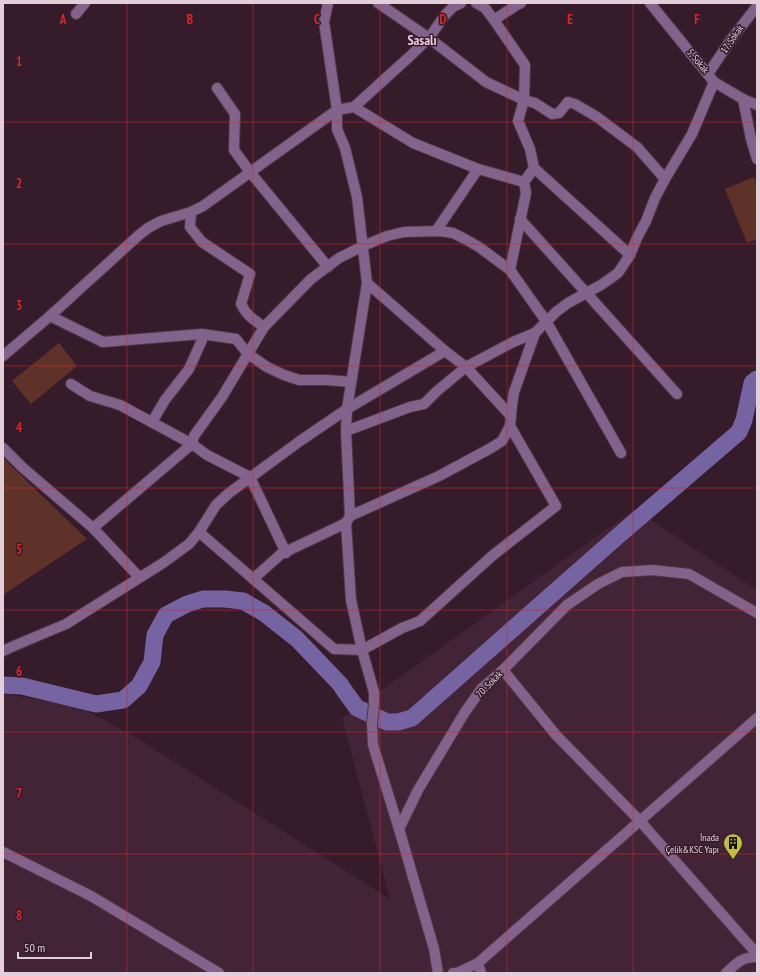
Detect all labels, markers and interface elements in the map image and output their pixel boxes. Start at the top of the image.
text: A [59,11,67,28]
text: B [187,11,193,28]
text: C [314,11,320,28]
text: D [440,11,447,28]
text: E [567,11,573,28]
text: F [694,11,700,28]
street label: 17. Sokak [718,22,746,56]
district label: Sasalı [407,31,437,49]
street label: 5. Sokak [684,46,712,76]
text: 1 [16,53,22,70]
text: 2 [16,175,22,192]
text: 3 [16,297,22,314]
text: 4 [16,419,23,436]
text: 5 [16,541,22,558]
text: 6 [16,663,22,680]
street label: 70. Sokak [473,668,505,700]
text: 7 [16,785,22,802]
place label: İnada Çelik&KSC Yapı [666,831,719,856]
building icon: İnada Çelik&KSC Yapı [722,832,744,860]
text: 8 [16,907,22,924]
scale bar [18,934,91,960]
text: 50 m [24,940,45,955]

